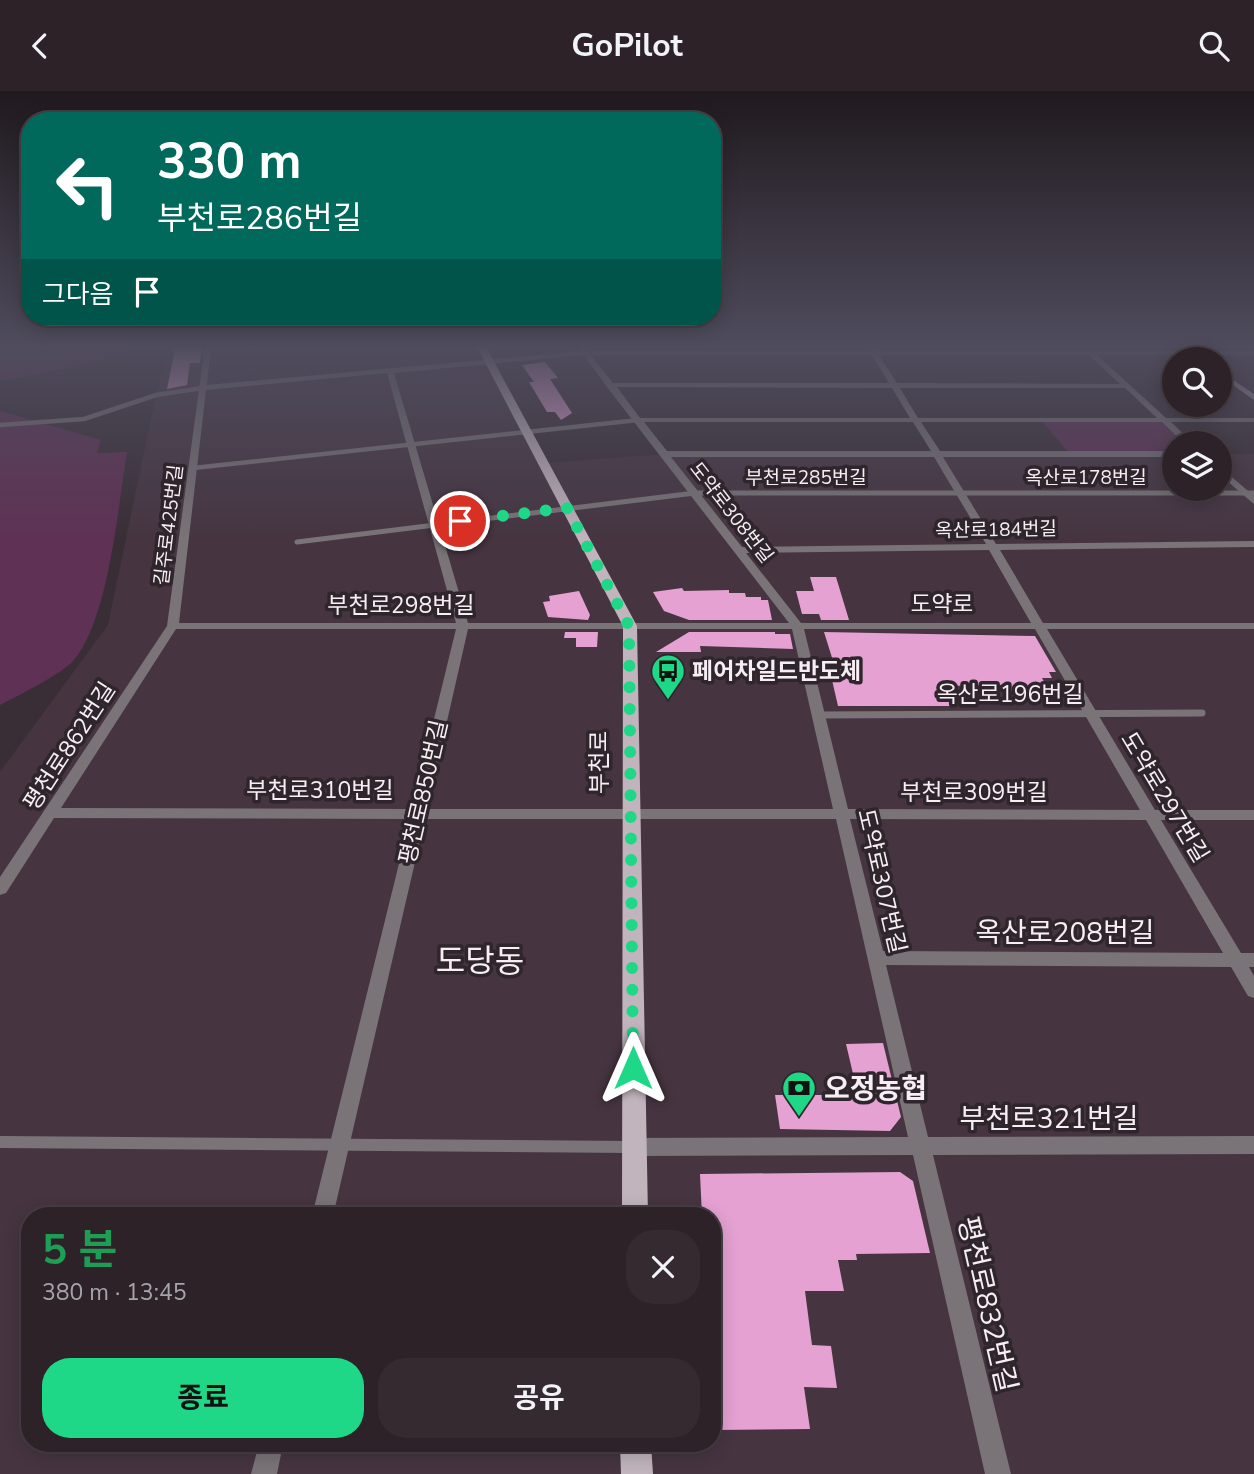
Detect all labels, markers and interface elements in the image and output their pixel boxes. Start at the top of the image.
text: GoPilot [571,24,683,67]
icon: back [21,27,59,65]
icon: search [1195,27,1233,65]
text: 330 m [157,128,301,195]
icon: left [42,140,133,231]
text: 부천로286번길 [157,197,362,240]
icon: arrive [128,273,166,311]
text: 그다음 [42,277,114,312]
map controls [1162,347,1232,501]
button: search [1162,347,1232,417]
button: layers [1162,431,1232,501]
street label: 도약로308번길 [684,457,779,569]
street label: 길주로425번길 [149,463,189,587]
street label: 부천로285번길 [745,465,867,491]
street label: 옥산로178번길 [1025,465,1147,491]
pin [430,491,490,551]
icon: arrive [441,502,479,540]
street label: 옥산로184번길 [935,516,1057,544]
street label: 도약로 [910,589,974,620]
street label: 부천로298번길 [327,590,475,621]
bus stop icon: 페어차일드반도체 [649,652,687,701]
place label: 페어차일드반도체 [692,656,861,687]
street label: 평천로862번길 [16,676,123,816]
street label: 옥산로196번길 [936,679,1084,710]
street label: 평천로850번길 [392,717,455,867]
street label: 도약로297번길 [1113,726,1216,868]
street label: 부천로 [584,730,615,794]
street label: 부천로310번길 [246,775,394,806]
street label: 부천로309번길 [900,777,1048,808]
street label: 도약로307번길 [850,806,913,956]
street label: 옥산로208번길 [975,914,1155,952]
district label: 도당동 [436,940,524,983]
position arrow [596,1031,670,1105]
bank icon: 오정농협 [780,1069,818,1118]
place label: 오정농협 [824,1070,927,1108]
street label: 부천로321번길 [959,1100,1139,1138]
street label: 평천로832번길 [948,1213,1026,1396]
text: 5 분 [42,1222,117,1279]
button: close [626,1230,700,1304]
text: 380 m · 13:45 [42,1277,187,1308]
button: 종료 [42,1358,364,1438]
button: 공유 [378,1358,700,1438]

